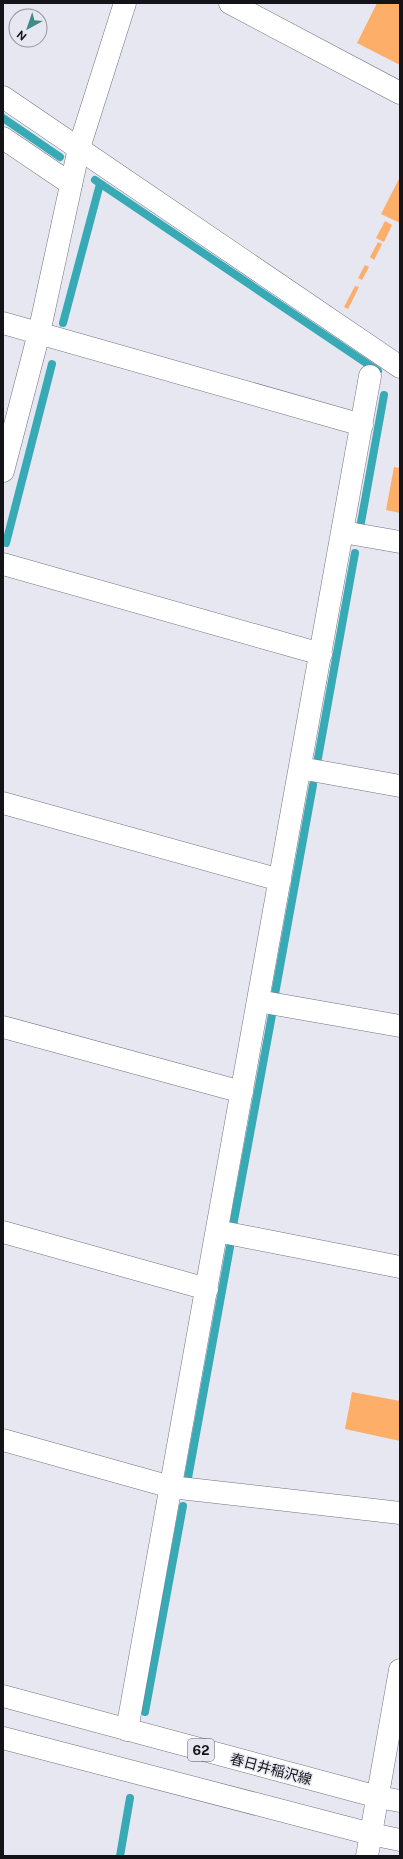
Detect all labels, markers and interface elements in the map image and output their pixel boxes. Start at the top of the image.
north arrow [8,8,48,48]
text: N [14,28,29,43]
road number: 62 [188,1739,214,1761]
street label: 春日井稲沢線 [228,1750,314,1788]

